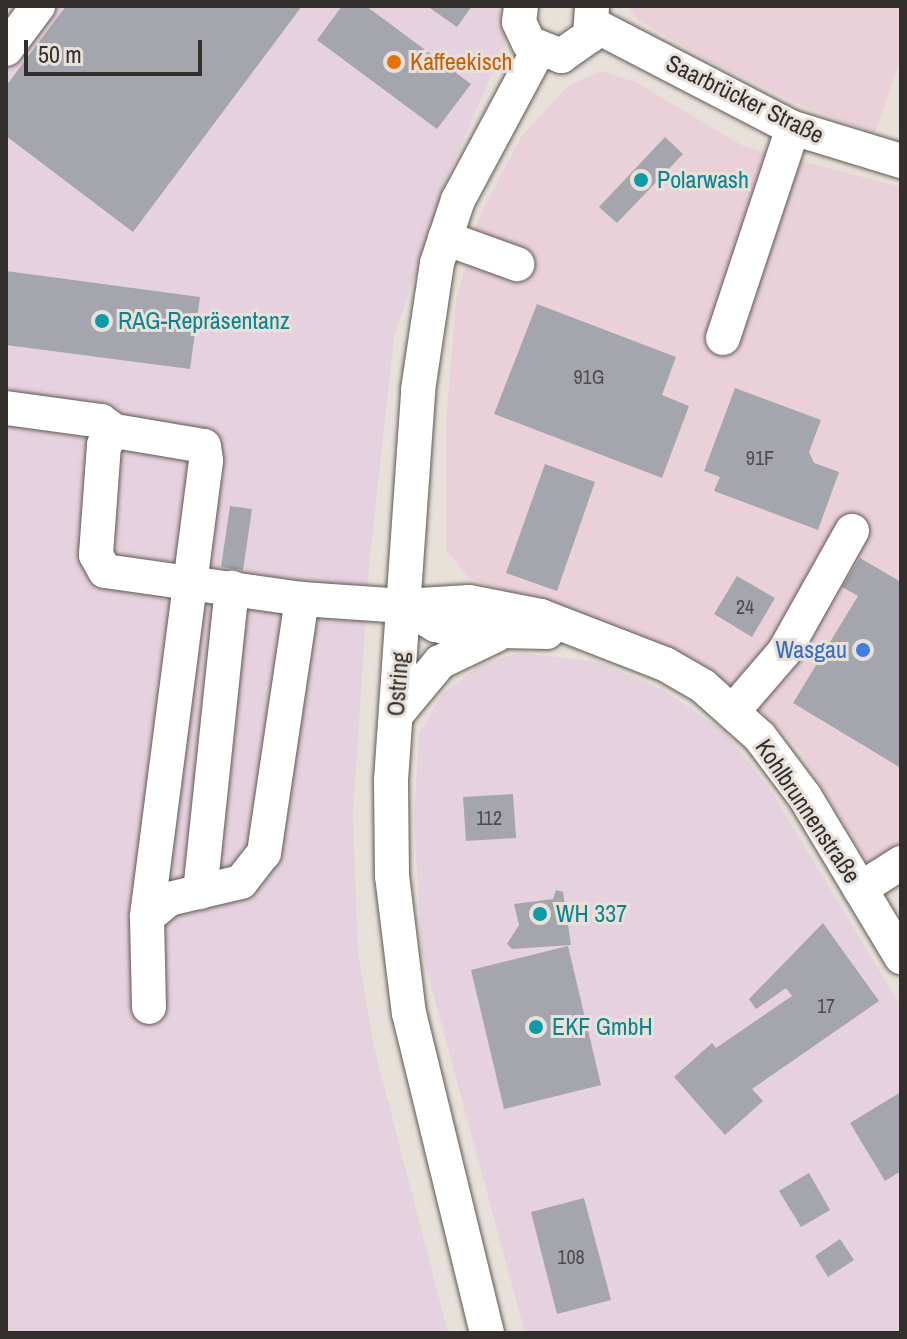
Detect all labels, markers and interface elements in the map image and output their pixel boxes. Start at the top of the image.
scale bar [28,24,206,74]
text: 50 m [38,38,82,70]
place label: Kaffeekisch [410,48,513,76]
street label: Saarbrücker Straße [662,48,828,150]
marker: Kaffeekisch [385,53,403,71]
place label: Polarwash [657,166,749,194]
marker: Polarwash [632,171,650,189]
place label: RAG-Repräsentanz [118,307,290,335]
marker: RAG-Repräsentanz [93,312,111,330]
house number: 91G [574,364,604,388]
house number: 91F [746,445,774,469]
house number: 24 [736,594,754,618]
place label: Wasgau [776,636,847,664]
marker: Wasgau [854,641,872,659]
street label: Ostring [381,651,415,717]
street label: Kohlbrunnenstraße [749,734,867,888]
house number: 112 [476,805,502,829]
place label: WH 337 [556,900,627,928]
marker: WH 337 [531,905,549,923]
house number: 17 [817,993,835,1017]
place label: EKF GmbH [552,1013,653,1041]
marker: EKF GmbH [527,1018,545,1036]
house number: 108 [557,1244,585,1268]

